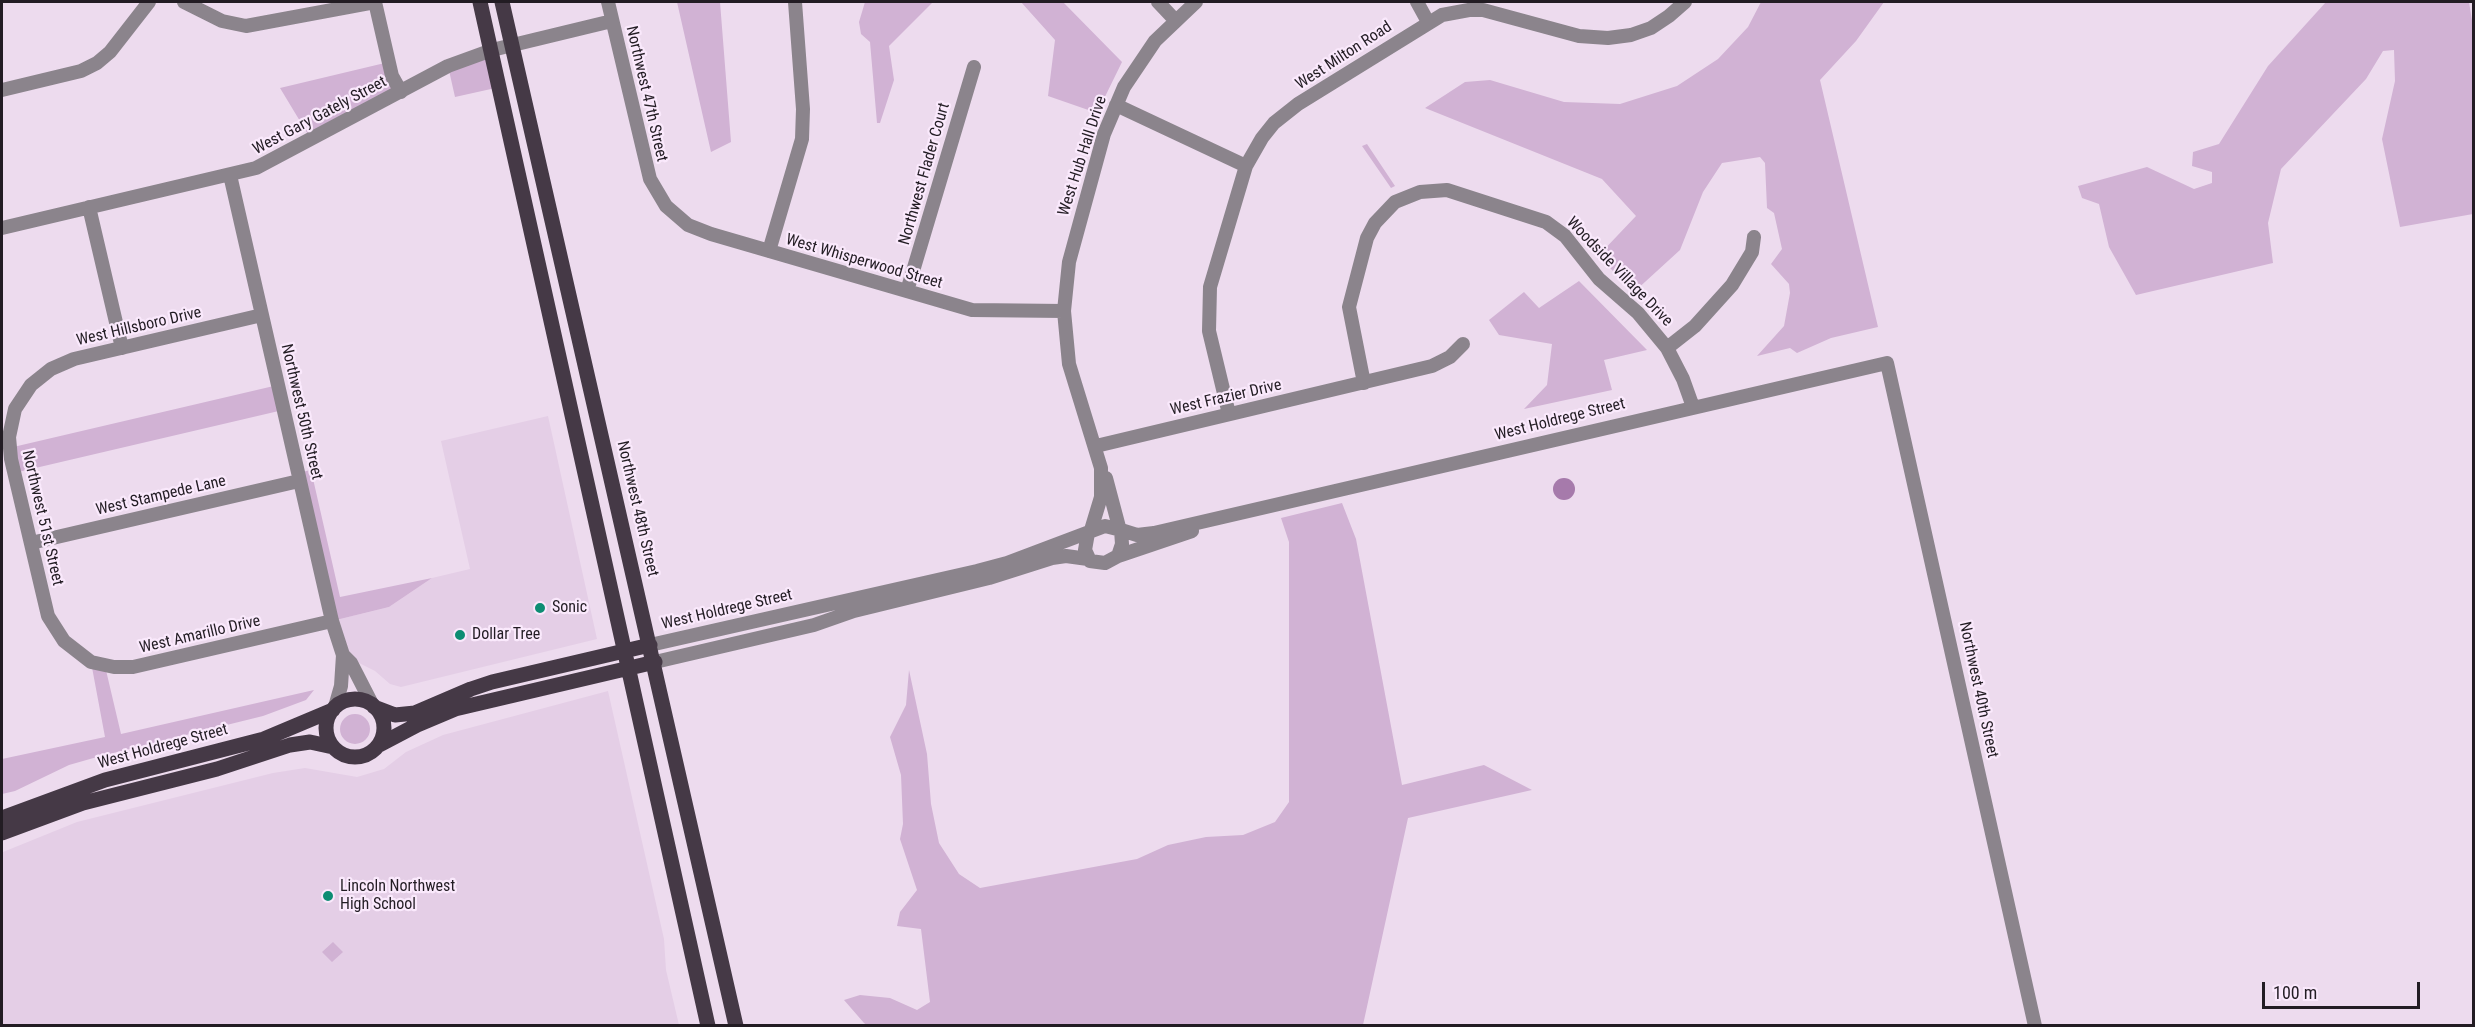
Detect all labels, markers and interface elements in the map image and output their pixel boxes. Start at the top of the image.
street label: West Milton Road [1292,18,1396,94]
street label: Northwest 47th Street [621,24,671,164]
street label: West Gary Gately Street [250,73,390,159]
street label: West Hub Hall Drive [1055,94,1111,218]
street label: Northwest Flader Court [895,101,955,247]
street label: Woodside Village Drive [1562,213,1676,331]
street label: West Whisperwood Street [783,230,945,294]
street label: West Hillsboro Drive [75,303,203,351]
street label: Northwest 50th Street [276,342,326,482]
street label: West Frazier Drive [1169,376,1283,420]
street label: West Holdrege Street [1493,395,1627,445]
street label: Northwest 48th Street [612,439,662,579]
street label: Northwest 51st Street [17,448,67,588]
street label: West Stampede Lane [94,472,228,520]
street label: West Holdrege Street [660,586,794,634]
place label: Sonic [552,598,587,618]
marker: Sonic [533,601,547,615]
street label: West Amarillo Drive [138,612,262,658]
street label: Northwest 40th Street [1954,620,2002,760]
place label: Dollar Tree [472,625,540,645]
marker: Dollar Tree [453,628,467,642]
street label: West Holdrege Street [96,720,230,774]
place label: Lincoln Northwest High School [340,877,455,915]
marker: Lincoln Northwest High School [321,889,335,903]
scale bar [2265,970,2422,1008]
text: 100 m [2273,982,2317,1003]

